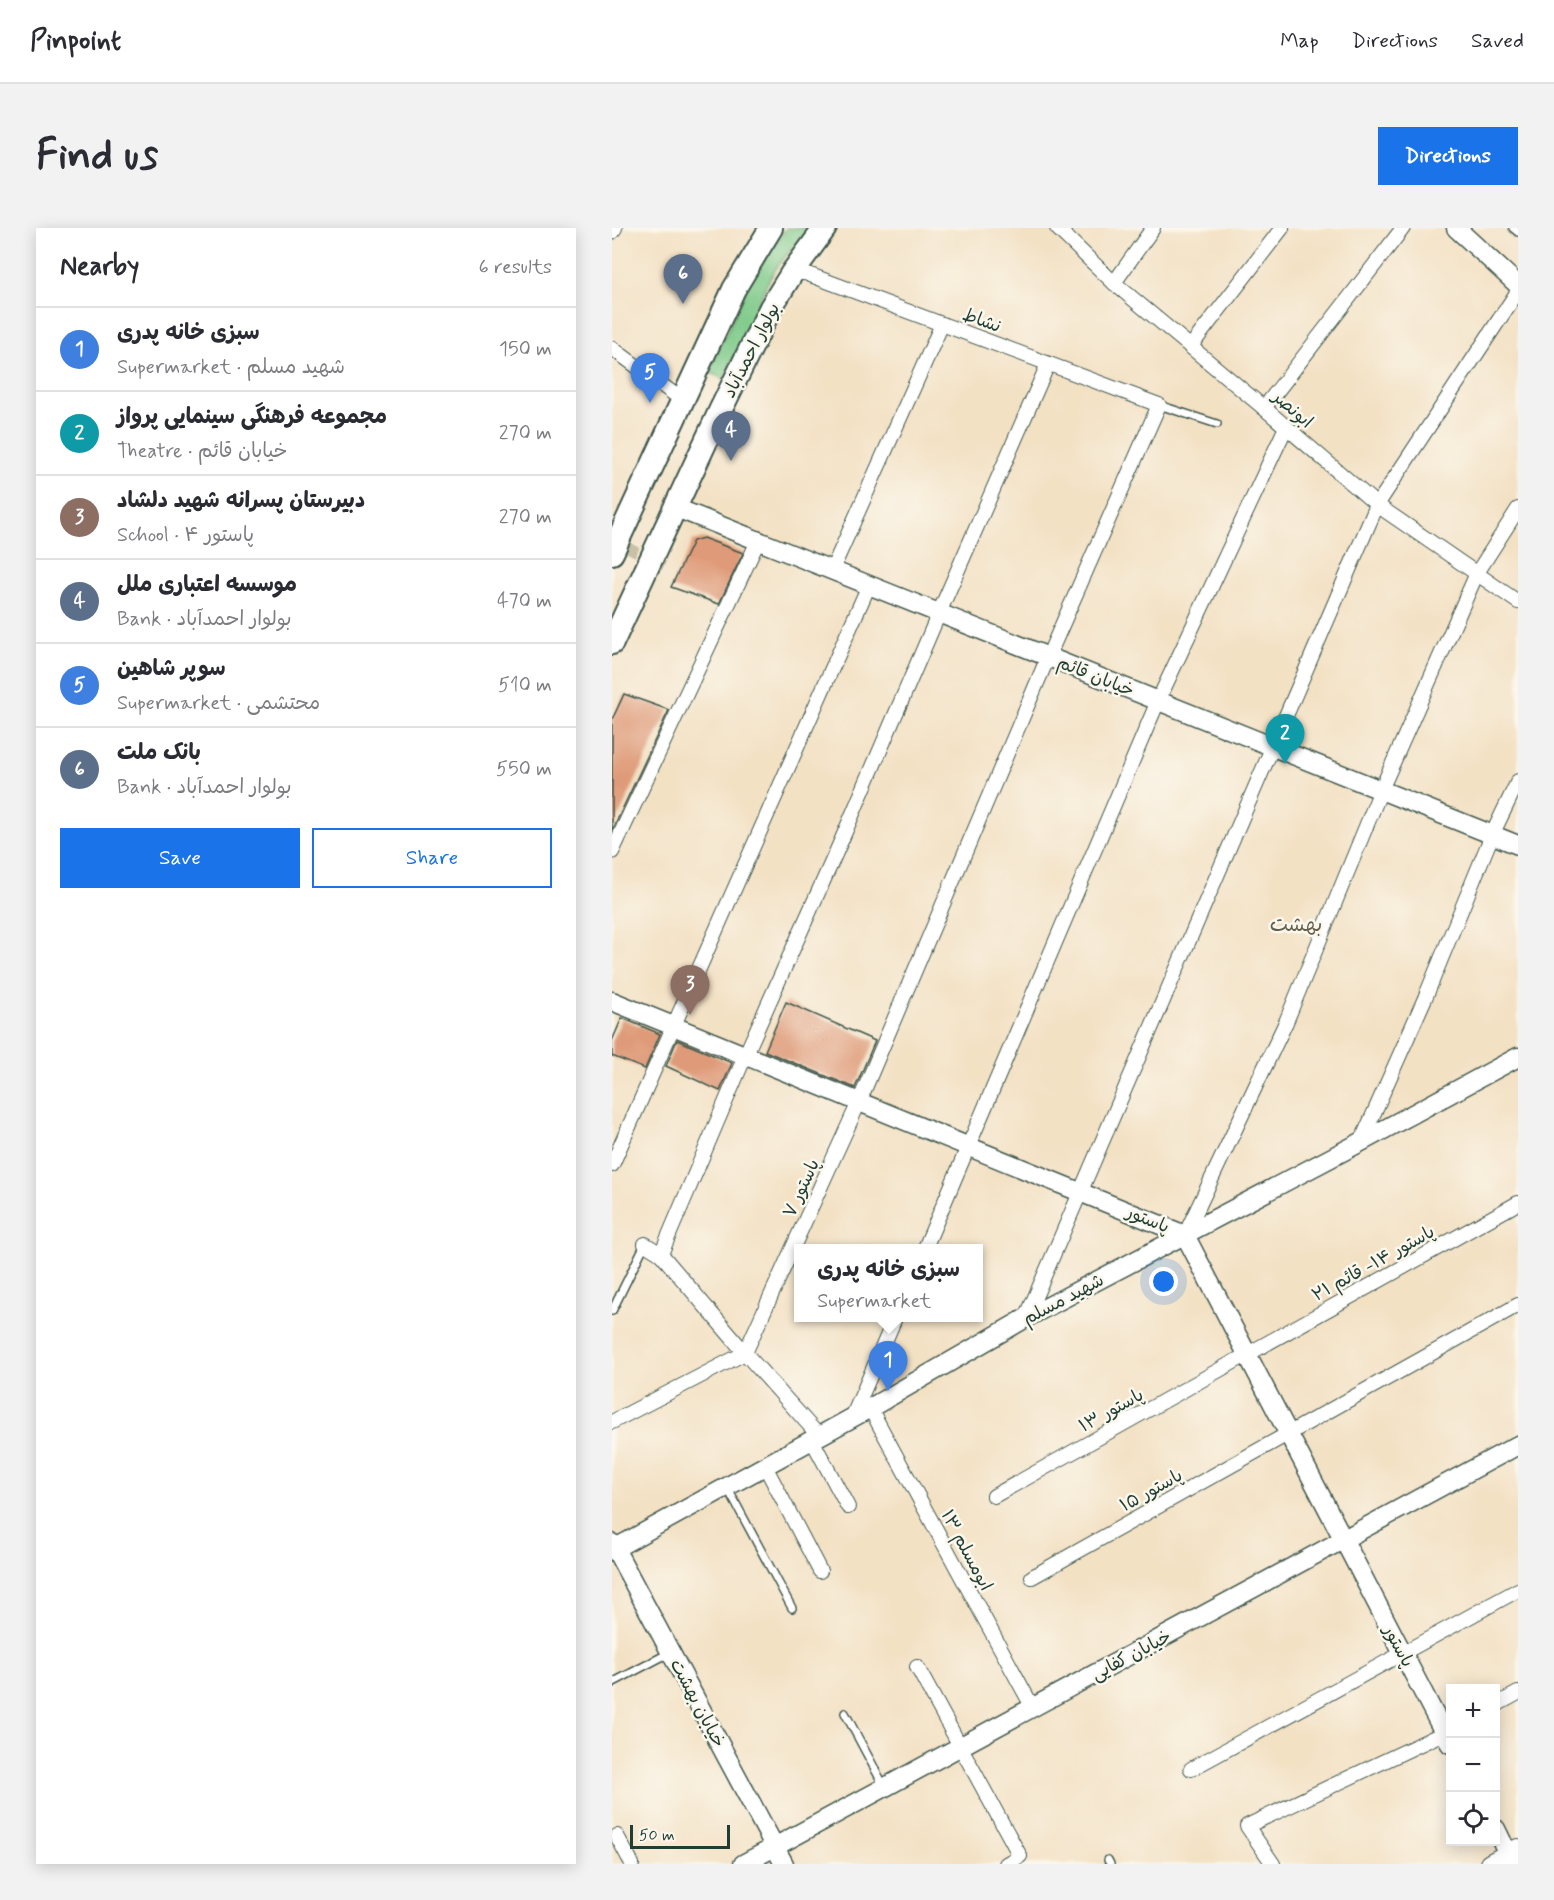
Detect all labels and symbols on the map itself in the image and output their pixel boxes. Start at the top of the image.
pin: 6 [664,254,702,304]
street label: بولوار احمدآباد [718,299,786,402]
street label: نشاط [959,303,1004,339]
pin: 5 [630,354,669,403]
street label: ابونصر [1265,384,1318,434]
pin: 4 [712,412,750,461]
street label: خیابان قائم [1053,651,1138,704]
pin: 2 [1266,714,1304,764]
district label: بهشت [1270,912,1322,939]
pin: 3 [670,966,710,1015]
street label: پاستور ۷ [778,1155,826,1222]
street label: پاستور [1121,1200,1173,1239]
street label: پاستور ۱۴- قائم ۲۱ [1308,1220,1440,1309]
your location [1149,1267,1178,1296]
street label: شهید مسلم [1019,1268,1109,1332]
pin: 1 [868,1342,908,1391]
street label: پاستور ۱۳ [1075,1383,1148,1438]
street label: پاستور ۱۵ [1116,1464,1187,1518]
street label: ابومسلم ۱۳ [934,1506,998,1596]
street label: پاستور [1376,1619,1419,1672]
street label: خیابان کفایی [1087,1625,1176,1687]
street label: خیابان بهشت [664,1655,730,1752]
scale bar [630,1822,730,1850]

